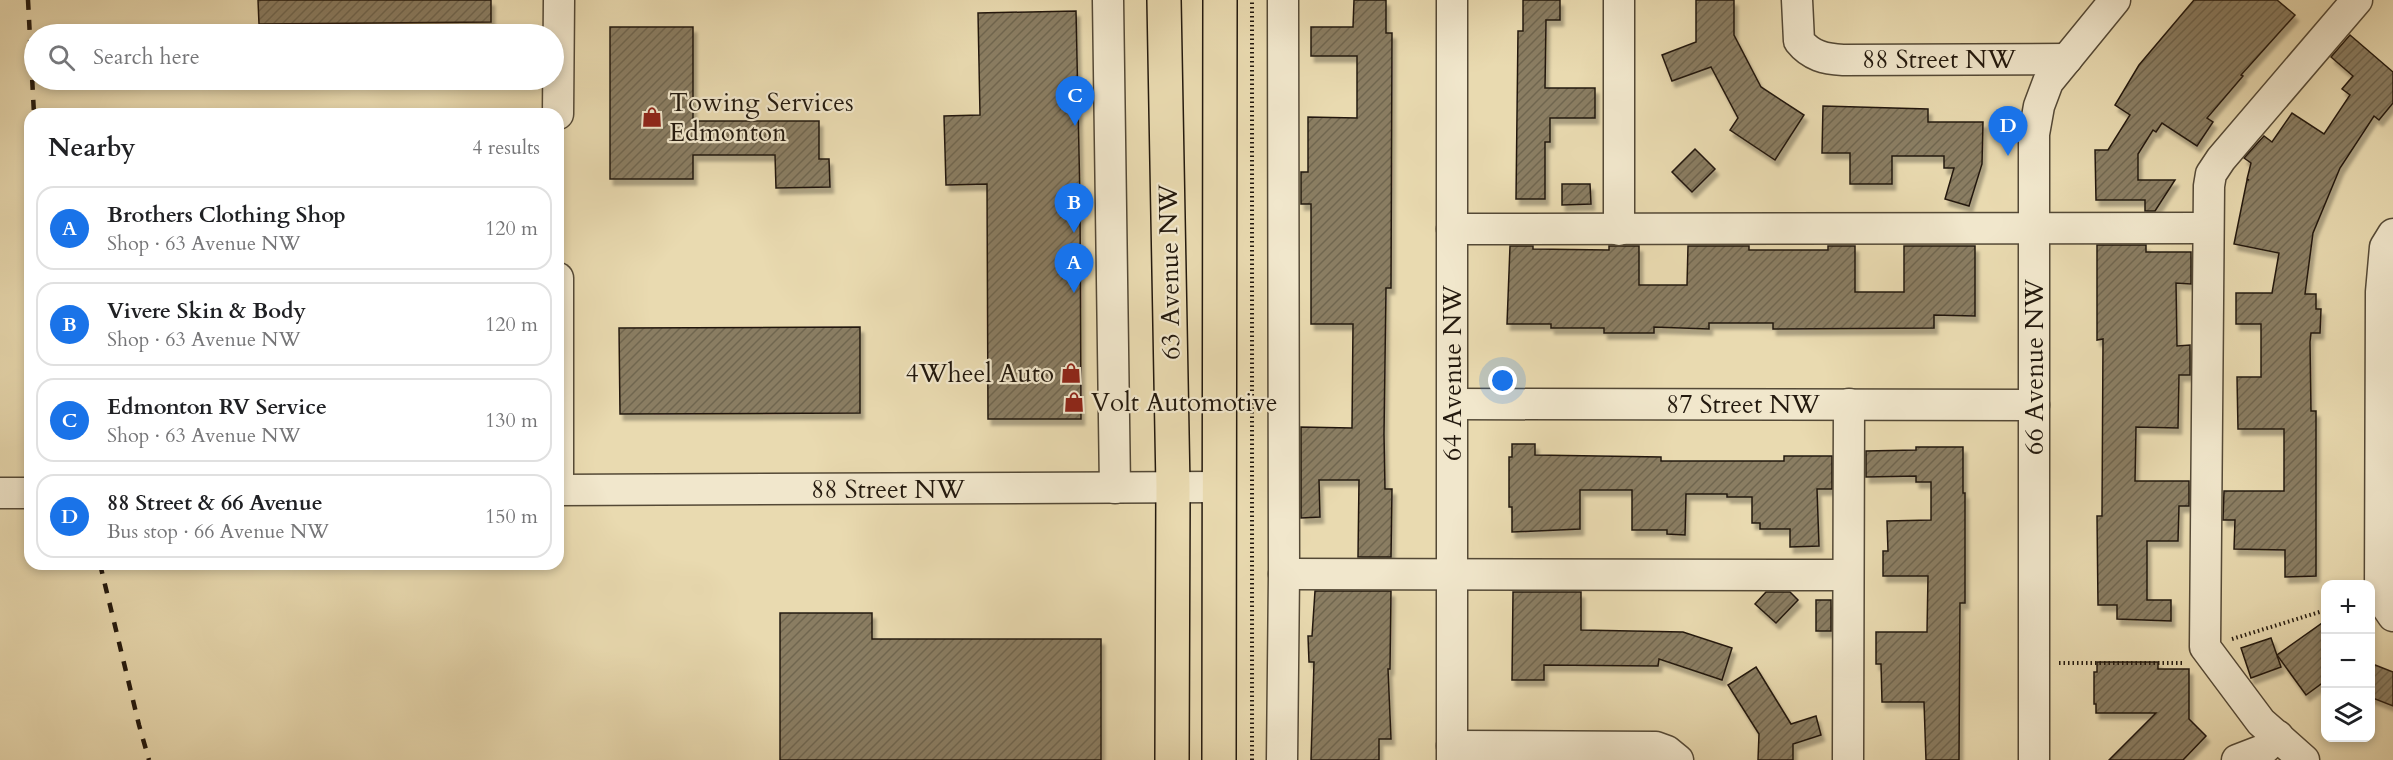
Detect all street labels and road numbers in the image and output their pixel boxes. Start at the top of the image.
street label: 88 Street NW [1862,42,2016,77]
street label: 63 Avenue NW [1150,184,1189,360]
street label: 66 Avenue NW [2017,279,2052,455]
street label: 64 Avenue NW [1435,285,1470,461]
street label: 87 Street NW [1666,387,1820,422]
street label: 88 Street NW [811,472,965,507]

